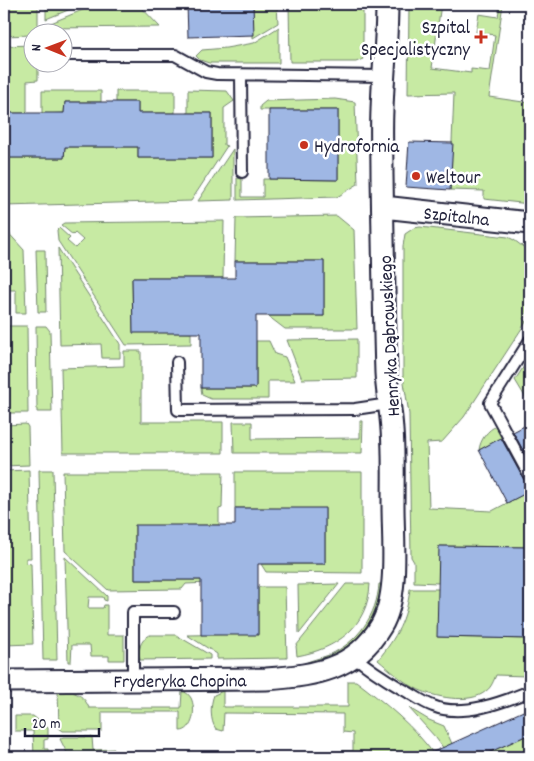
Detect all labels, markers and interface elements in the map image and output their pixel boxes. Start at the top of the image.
place label: Szpital Specjalistyczny [361,16,470,65]
north arrow [22,22,72,72]
marker: Szpital Specjalistyczny [474,30,488,44]
text: N [27,44,47,51]
place label: Hydrofornia [314,135,400,162]
marker: Hydrofornia [298,139,310,151]
place label: Weltour [426,166,481,193]
marker: Weltour [410,170,422,182]
street label: Szpitalna [422,201,492,236]
street label: Henryka Dąbrowskiego [374,255,409,417]
street label: Fryderyka Chopina [113,669,248,697]
scale bar [25,706,99,738]
text: 20 m [32,714,60,736]

